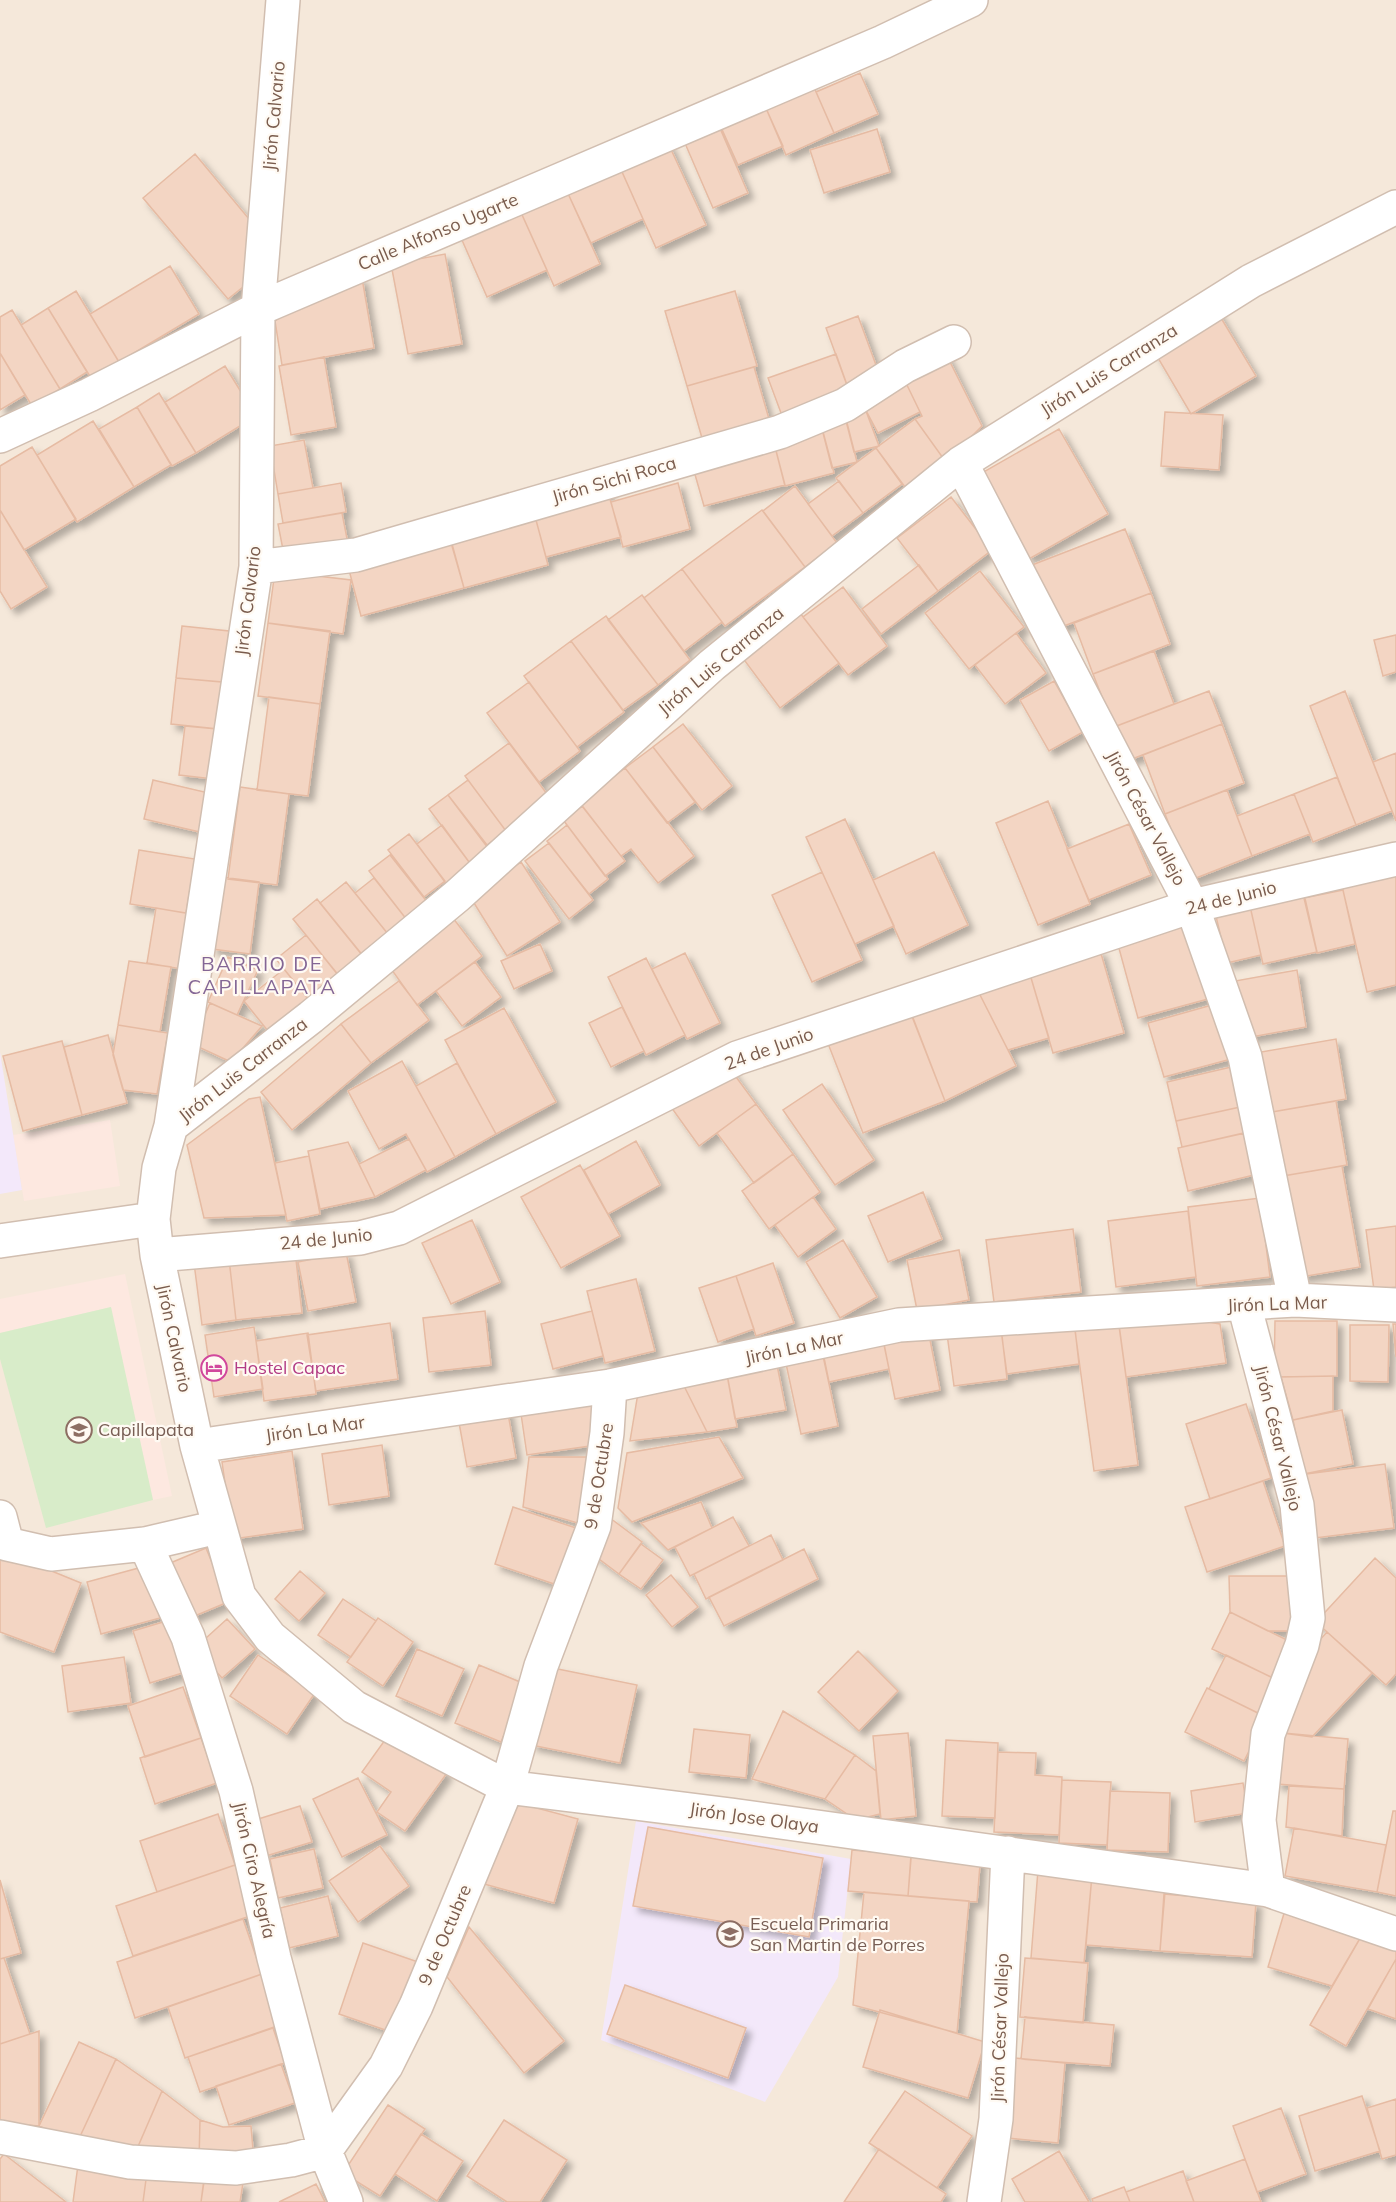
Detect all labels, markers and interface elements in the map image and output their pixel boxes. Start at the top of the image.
street label: Jirón Calvario [257,60,290,172]
street label: Calle Alfonso Ugarte [354,187,521,276]
street label: Jirón Luis Carranza [1036,318,1182,421]
street label: Jirón Sichi Roca [549,451,679,508]
street label: Jirón Calvario [229,545,266,657]
street label: Jirón Luis Carranza [653,601,788,720]
street label: Jirón César Vallejo [1101,746,1192,889]
street label: 24 de Junio [1183,875,1279,920]
district label: BARRIO DE CAPILLAPATA [188,951,336,999]
street label: Jirón Luis Carranza [174,1012,312,1127]
street label: 24 de Junio [721,1022,816,1075]
street label: 24 de Junio [278,1222,373,1255]
street label: Jirón Calvario [152,1281,197,1394]
street label: Jirón La Mar [1226,1290,1328,1317]
street label: Jirón La Mar [742,1326,846,1369]
hotel icon: Hostel Capac [199,1353,229,1383]
place label: Hostel Capac [234,1356,345,1379]
street label: Jirón César Vallejo [1249,1362,1308,1513]
street label: Jirón La Mar [264,1410,367,1447]
school or university icon: Capillapata [64,1415,94,1445]
place label: Capillapata [98,1418,194,1441]
street label: 9 de Octubre [579,1421,618,1531]
street label: Jirón Jose Olaya [688,1797,820,1838]
street label: Jirón Ciro Alegría [228,1799,281,1941]
street label: 9 de Octubre [413,1881,476,1989]
place label: Escuela Primaria San Martin de Porres [750,1912,925,1956]
school or university icon: Escuela Primaria San Martin de Porres [715,1919,745,1949]
street label: Jirón César Vallejo [985,1953,1014,2103]

